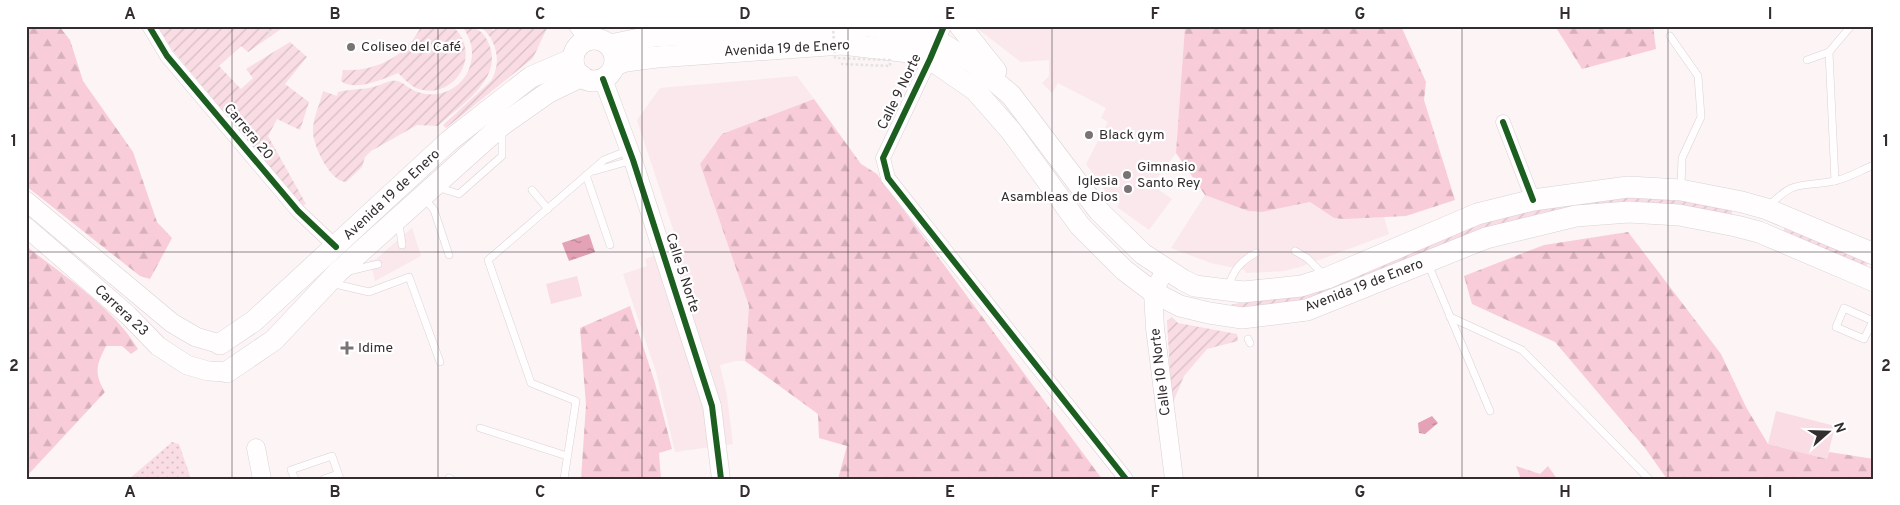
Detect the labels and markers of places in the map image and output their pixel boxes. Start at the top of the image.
place label: Coliseo del Café [361,39,461,56]
marker: Coliseo del Café [345,41,357,53]
place label: Black gym [1099,127,1165,144]
marker: Black gym [1083,129,1095,141]
place label: Gimnasio Santo Rey [1137,159,1200,192]
marker: Gimnasio Santo Rey [1121,169,1133,181]
place label: Iglesia Asambleas de Dios [1000,173,1118,206]
marker: Iglesia Asambleas de Dios [1122,183,1134,195]
place label: Idime [358,340,393,357]
marker: Idime [340,341,354,355]

